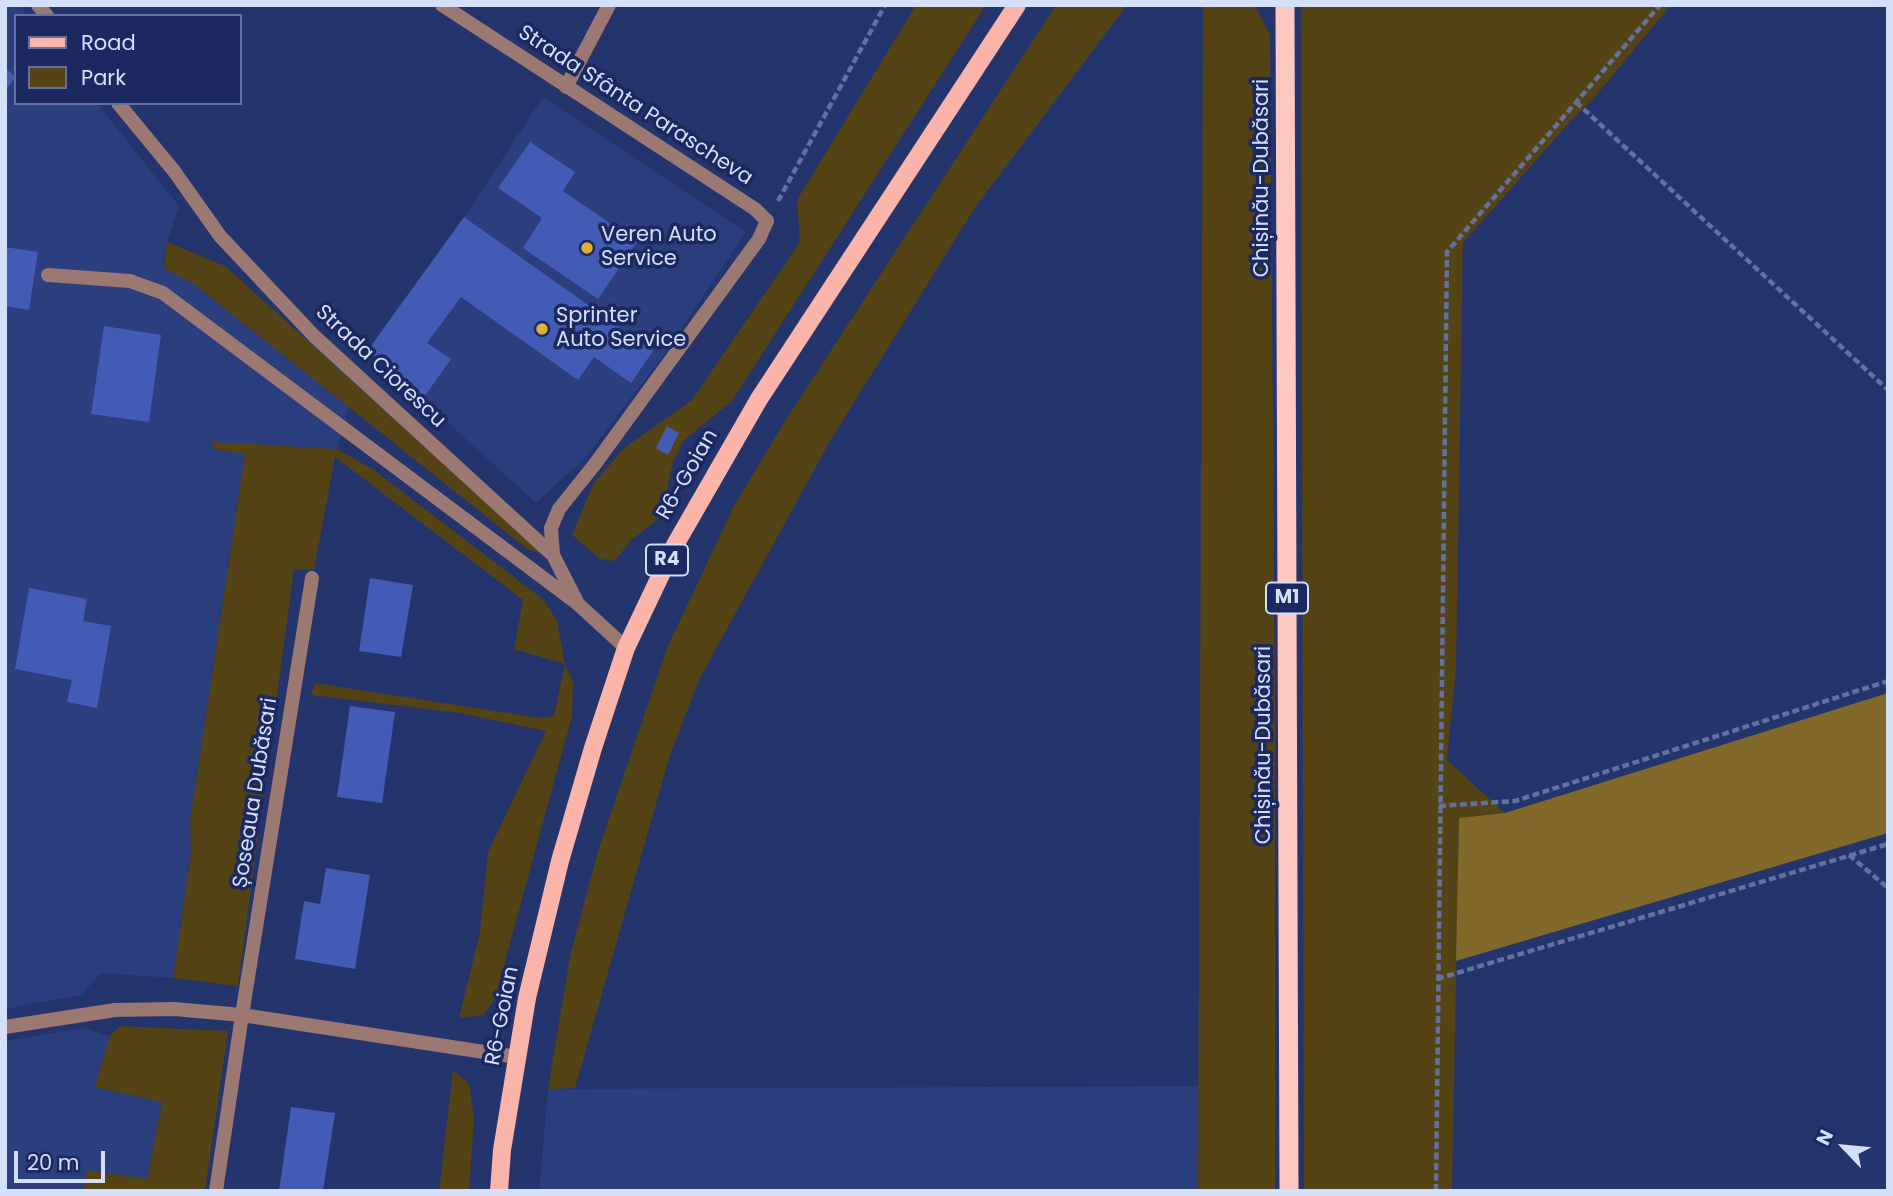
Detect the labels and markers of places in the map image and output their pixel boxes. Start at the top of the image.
place label: Veren Auto Service [601,223,717,273]
marker: Veren Auto Service [579,240,595,256]
place label: Sprinter Auto Service [556,304,686,354]
marker: Sprinter Auto Service [534,321,550,337]

